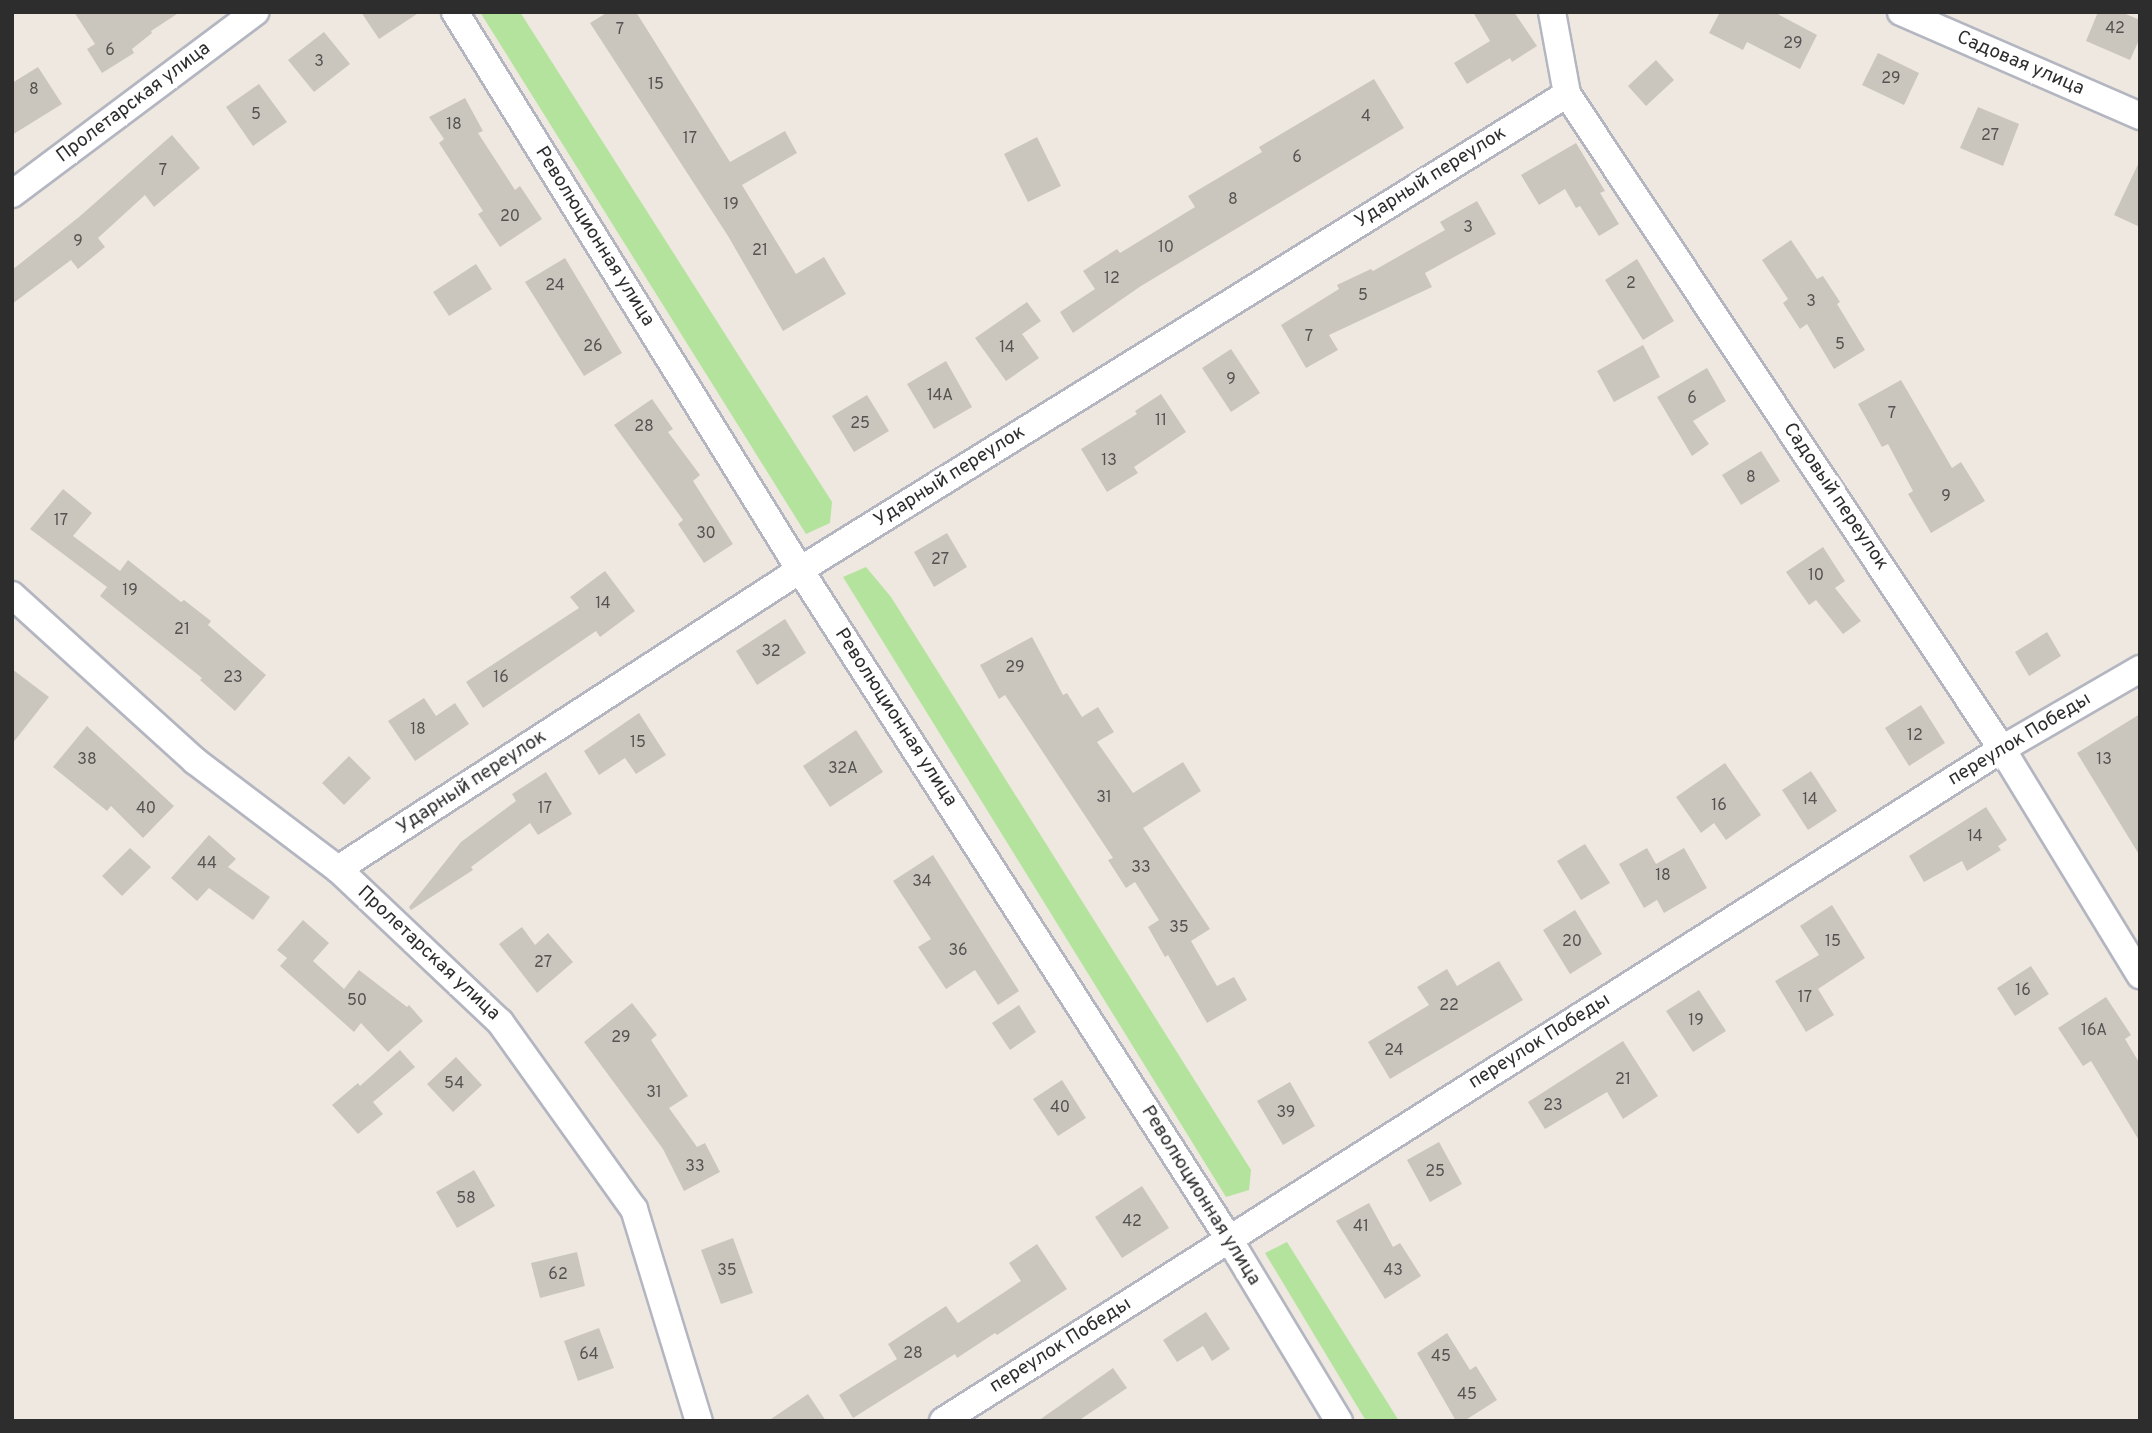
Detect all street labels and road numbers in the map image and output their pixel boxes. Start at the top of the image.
street label: Садовая улица [1953,27,2087,101]
street label: Пролетарская улица [53,38,215,168]
street label: Ударный переулок [1351,122,1511,234]
street label: Революционная улица [529,143,659,331]
street label: Садовый переулок [1777,419,1893,575]
street label: Ударный переулок [870,421,1030,533]
street label: Революционная улица [829,625,961,811]
street label: переулок Победы [1944,688,2096,792]
street label: Ударный переулок [393,726,551,840]
street label: Пролетарская улица [352,882,504,1026]
street label: переулок Победы [1465,989,1615,1095]
street label: Революционная улица [1135,1102,1265,1290]
street label: переулок Победы [986,1293,1136,1399]

